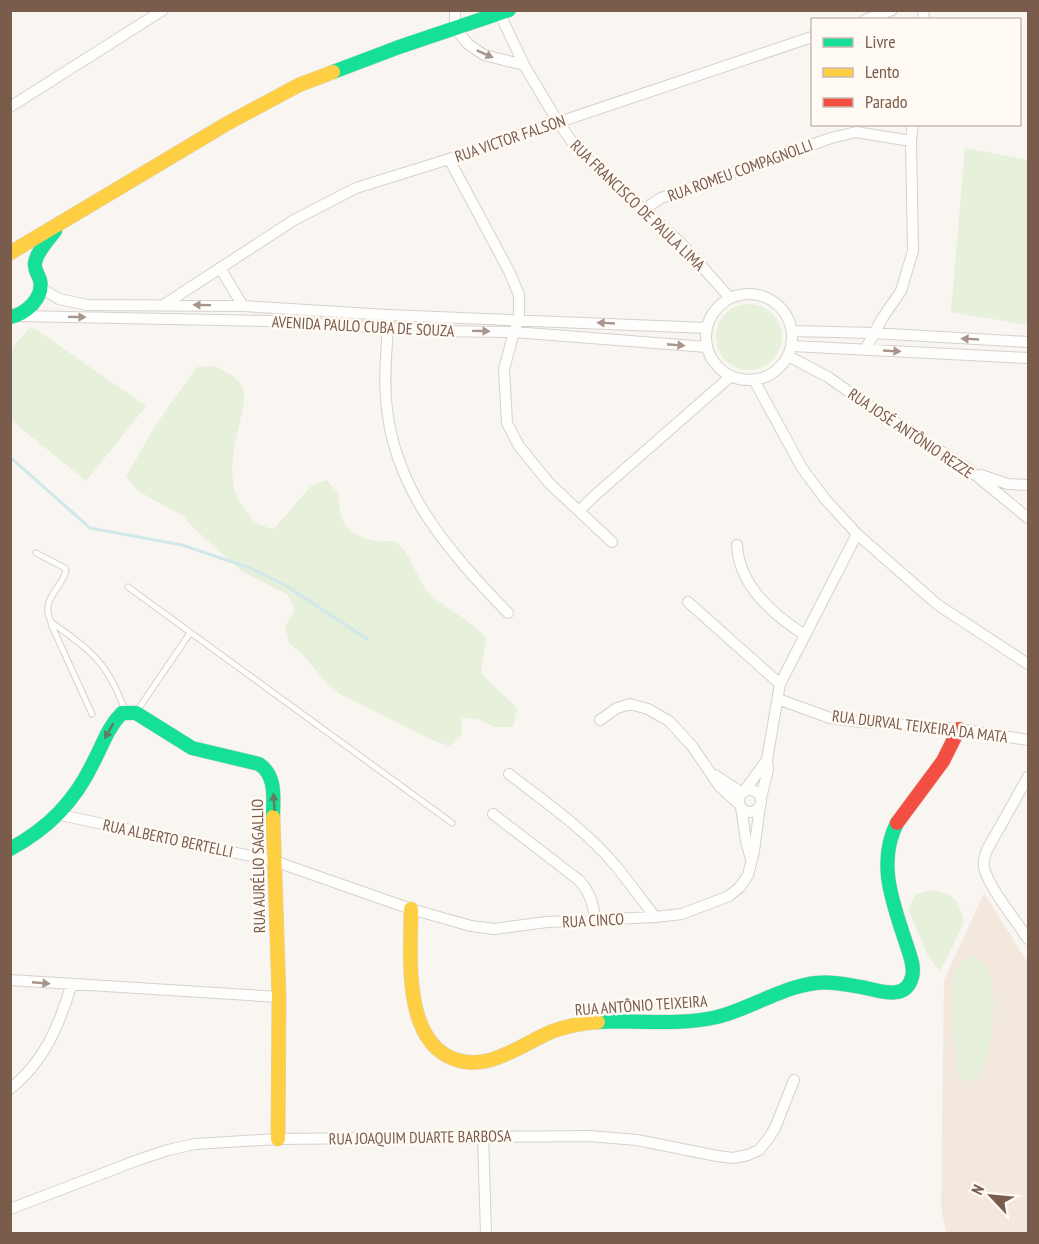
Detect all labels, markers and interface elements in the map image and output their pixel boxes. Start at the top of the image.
legend [811,18,1021,126]
text: Livre [865,30,896,53]
one-way arrow [477,49,495,59]
text: Lento [865,60,900,83]
text: Parado [865,90,908,113]
street label: RUA VICTOR FALSON [452,110,568,166]
street label: RUA ROMEU COMPAGNOLLI [665,134,815,206]
street label: RUA FRANCISCO DE PAULA LIMA [566,135,710,275]
one-way arrow [192,300,211,310]
street label: AVENIDA PAULO CUBA DE SOUZA [271,311,455,341]
one-way arrow [67,312,86,322]
one-way arrow [597,319,616,328]
one-way arrow [472,327,491,336]
one-way arrow [961,334,980,344]
one-way arrow [666,340,685,349]
one-way arrow [883,346,902,356]
street label: RUA JOSÉ ANTÔNIO REZZE [844,384,978,482]
street label: RUA DURVAL TEIXEIRA DA MATA [831,705,1009,747]
one-way arrow [103,723,114,739]
one-way arrow [269,793,278,812]
street label: RUA AURÉLIO SAGALLIO [247,798,269,933]
street label: RUA ALBERTO BERTELLI [101,814,235,862]
street label: RUA CINCO [562,908,625,932]
one-way arrow [31,978,50,988]
street label: RUA ANTÔNIO TEIXEIRA [574,990,708,1020]
street label: RUA JOAQUIM DUARTE BARBOSA [329,1125,512,1149]
north arrow [961,1166,1021,1226]
text: N [967,1181,988,1198]

